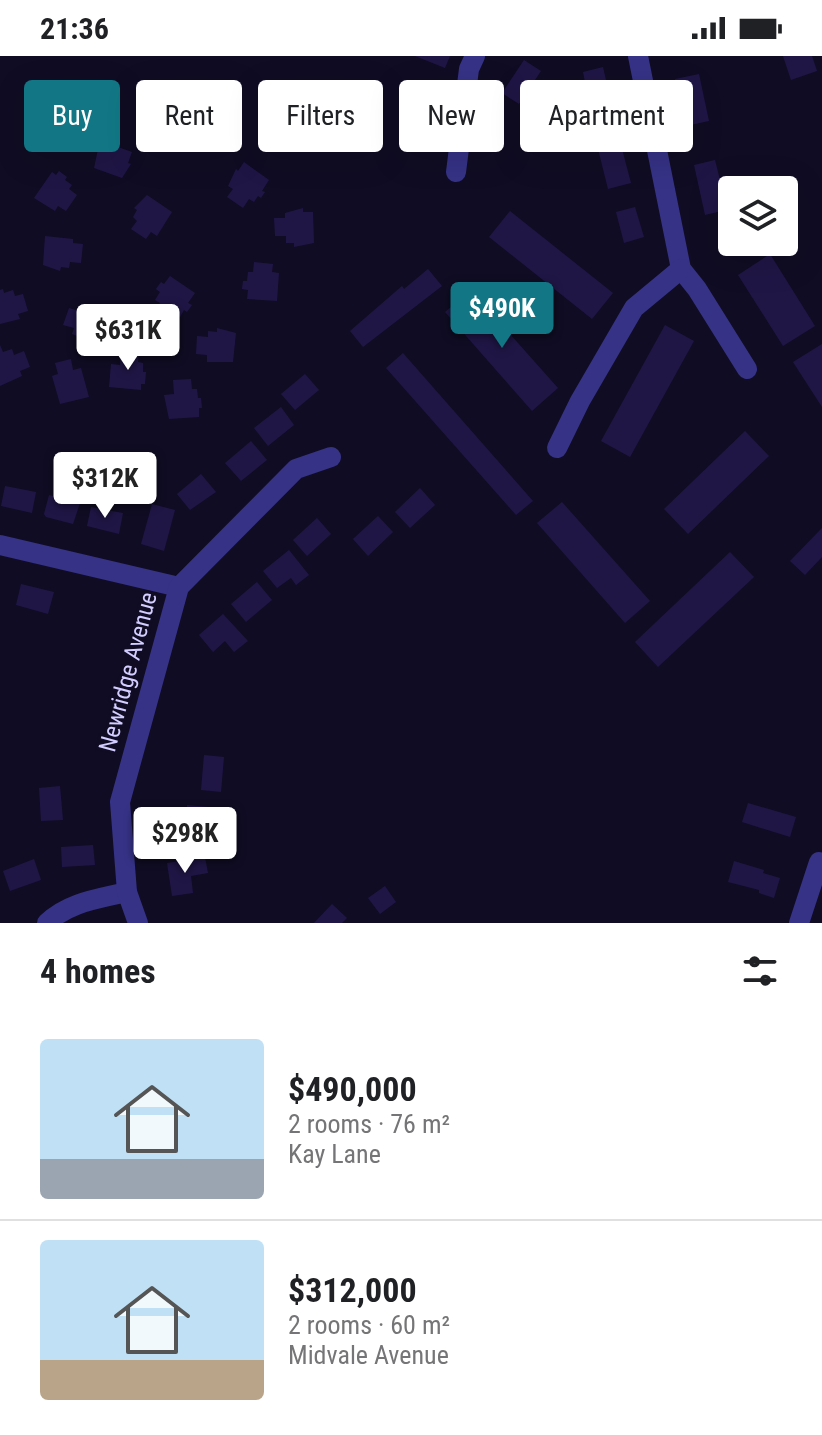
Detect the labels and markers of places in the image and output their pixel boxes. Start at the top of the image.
pin: $490K [446,282,558,350]
pin: $631K [72,304,184,372]
pin: $312K [49,452,161,520]
pin: $298K [129,807,241,875]

